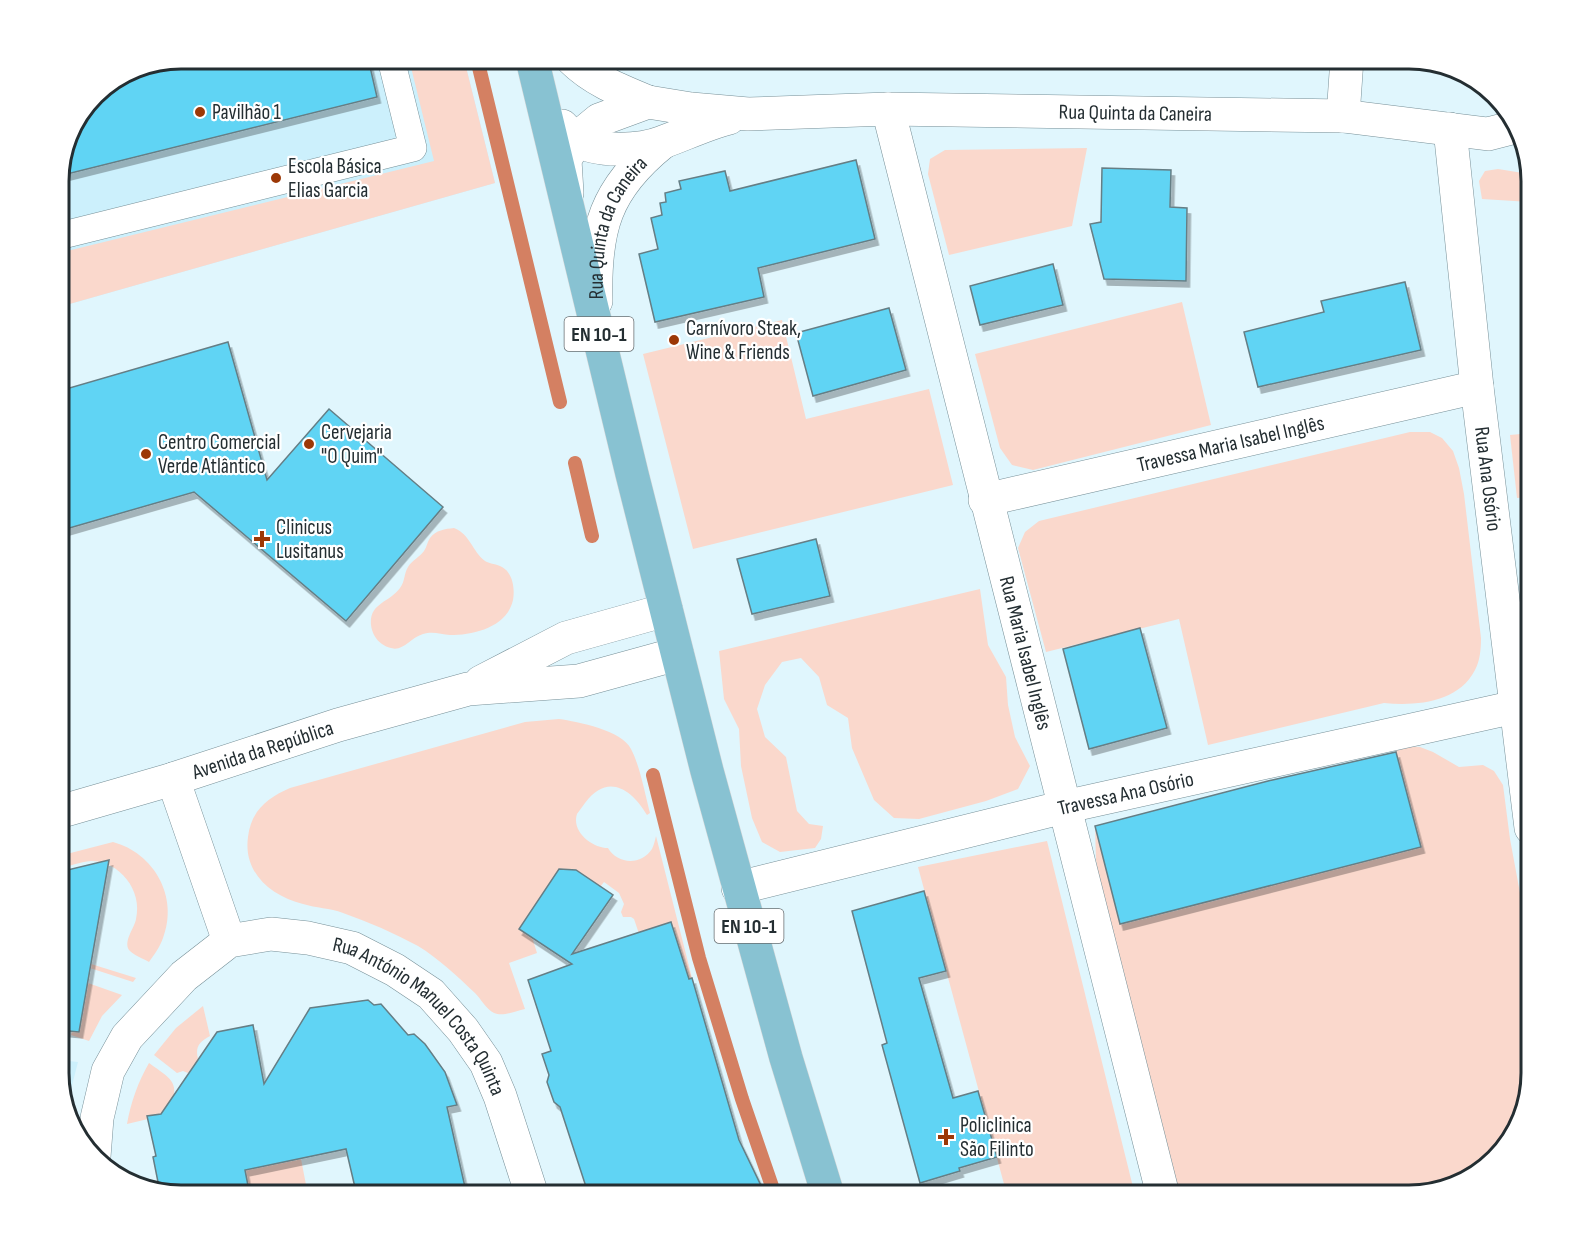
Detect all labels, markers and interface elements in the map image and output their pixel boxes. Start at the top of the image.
place label: Pavilhão 1 [212,100,282,125]
street label: Rua Quinta da Caneira [1059,100,1212,127]
marker: Pavilhão 1 [193,105,207,119]
street label: Rua Quinta da Caneira [584,151,652,300]
place label: Escola Básica Elias Garcia [288,154,382,203]
marker: Escola Básica Elias Garcia [269,171,283,185]
place label: Carnívoro Steak, Wine & Friends [686,316,801,365]
road number: EN 10-1 [564,317,634,351]
marker: Carnívoro Steak, Wine & Friends [667,333,681,347]
street label: Travessa Maria Isabel Inglês [1135,411,1327,478]
place label: Cervejaria "O Quim" [321,420,392,469]
street label: Rua Ana Osório [1469,425,1507,533]
place label: Centro Comercial Verde Atlântico [158,430,280,479]
marker: Cervejaria "O Quim" [302,437,316,451]
marker: Centro Comercial Verde Atlântico [139,447,153,461]
place label: Clinicus Lusitanus [276,515,344,564]
marker: Clinicus Lusitanus [253,530,271,548]
street label: Rua Maria Isabel Inglês [994,573,1057,732]
street label: Avenida da República [188,715,337,785]
street label: Travessa Ana Osório [1055,767,1196,821]
road number: EN 10-1 [714,909,783,943]
street label: Rua António Manuel Costa Quinta [330,932,510,1099]
place label: Policlinica São Filinto [960,1113,1034,1162]
marker: Policlinica São Filinto [937,1128,955,1146]

